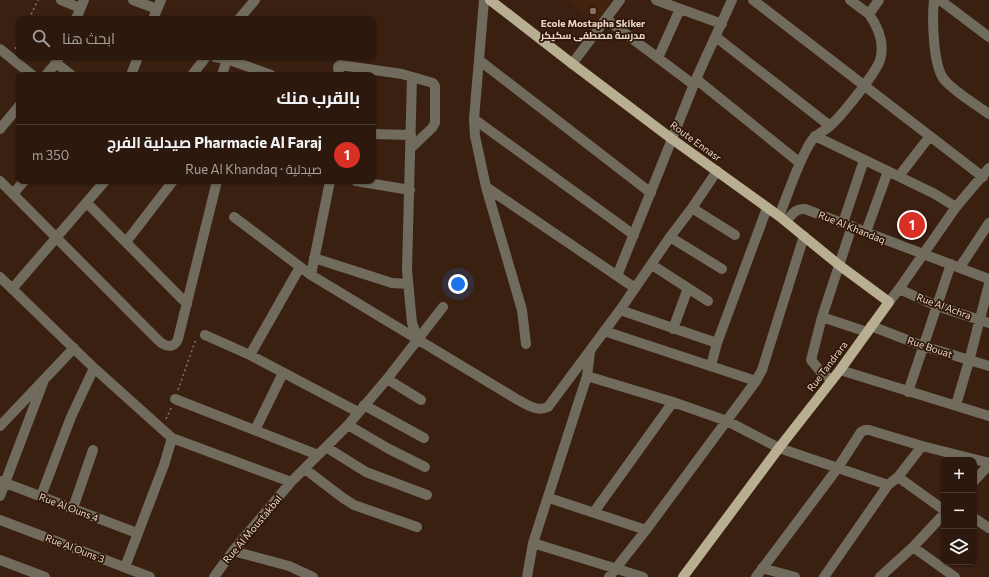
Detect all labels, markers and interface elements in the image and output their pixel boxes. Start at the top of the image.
marker: Ecole Mostapha Skiker مدرسة مصطفى سكيكر [588,6,598,16]
search box [16,16,376,60]
place label: Ecole Mostapha Skiker مدرسة مصطفى سكيكر [540,17,645,42]
icon: search [30,27,52,49]
text: ابحث هنا [62,29,115,47]
text: بالقرب منك [277,87,360,108]
street label: Route Ennasr [668,118,724,164]
text: Pharmacie Al Faraj صيدلية الفرج [107,133,322,151]
text: 350 m [32,147,69,163]
text: 1 [344,147,350,163]
text: صيدلية · Rue Al Khandaq [185,161,322,177]
street label: Rue Al Khandaq [817,208,887,246]
pin: 1 [899,210,925,240]
your location [448,274,468,294]
street label: Rue Al Achra [915,291,973,321]
street label: Rue Bouat [906,334,954,360]
street label: Rue Tandrara [804,338,850,394]
map controls [941,457,977,565]
button: + [941,457,977,493]
street label: Rue Al Ouns 4 [38,490,100,524]
street label: Rue Al Moustakbal [220,493,284,565]
button: − [941,493,977,529]
button: layers [941,529,977,565]
street label: Rue Al Ouns 3 [44,531,107,565]

